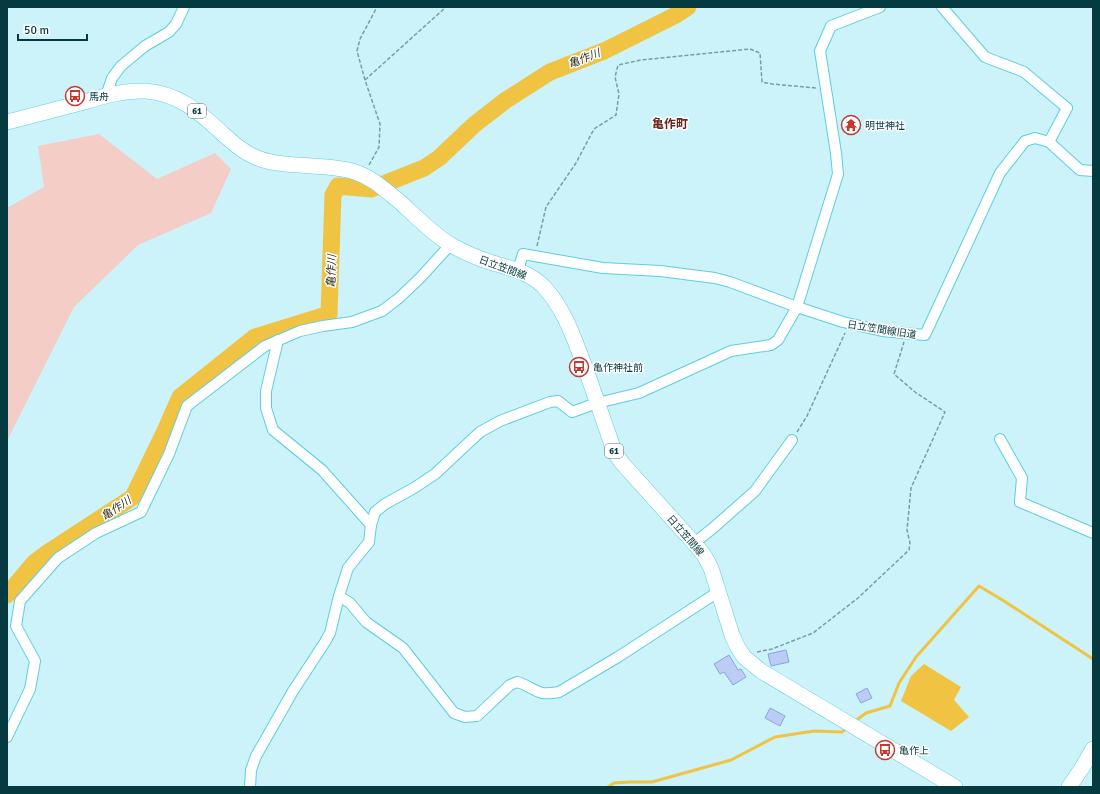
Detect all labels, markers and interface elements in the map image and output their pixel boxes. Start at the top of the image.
scale bar [18,16,87,42]
text: 50 m [24,23,49,38]
water label: 亀作川 [566,46,603,70]
bus stop icon: 馬舟 [64,85,86,107]
place label: 馬舟 [89,91,109,103]
road number: 61 [188,104,206,118]
temple icon: 明世神社 [840,114,862,136]
district label: 亀作町 [652,117,688,132]
place label: 明世神社 [865,120,905,132]
water label: 亀作川 [324,253,339,288]
street label: 日立笠間線 [477,254,528,282]
street label: 日立笠間線旧道 [846,319,917,341]
bus stop icon: 亀作神社前 [568,356,590,378]
place label: 亀作神社前 [593,362,643,374]
road number: 61 [605,444,623,458]
water label: 亀作川 [99,493,134,523]
street label: 日立笠間線 [664,513,706,558]
bus stop icon: 亀作上 [874,739,896,761]
place label: 亀作上 [899,745,929,757]

